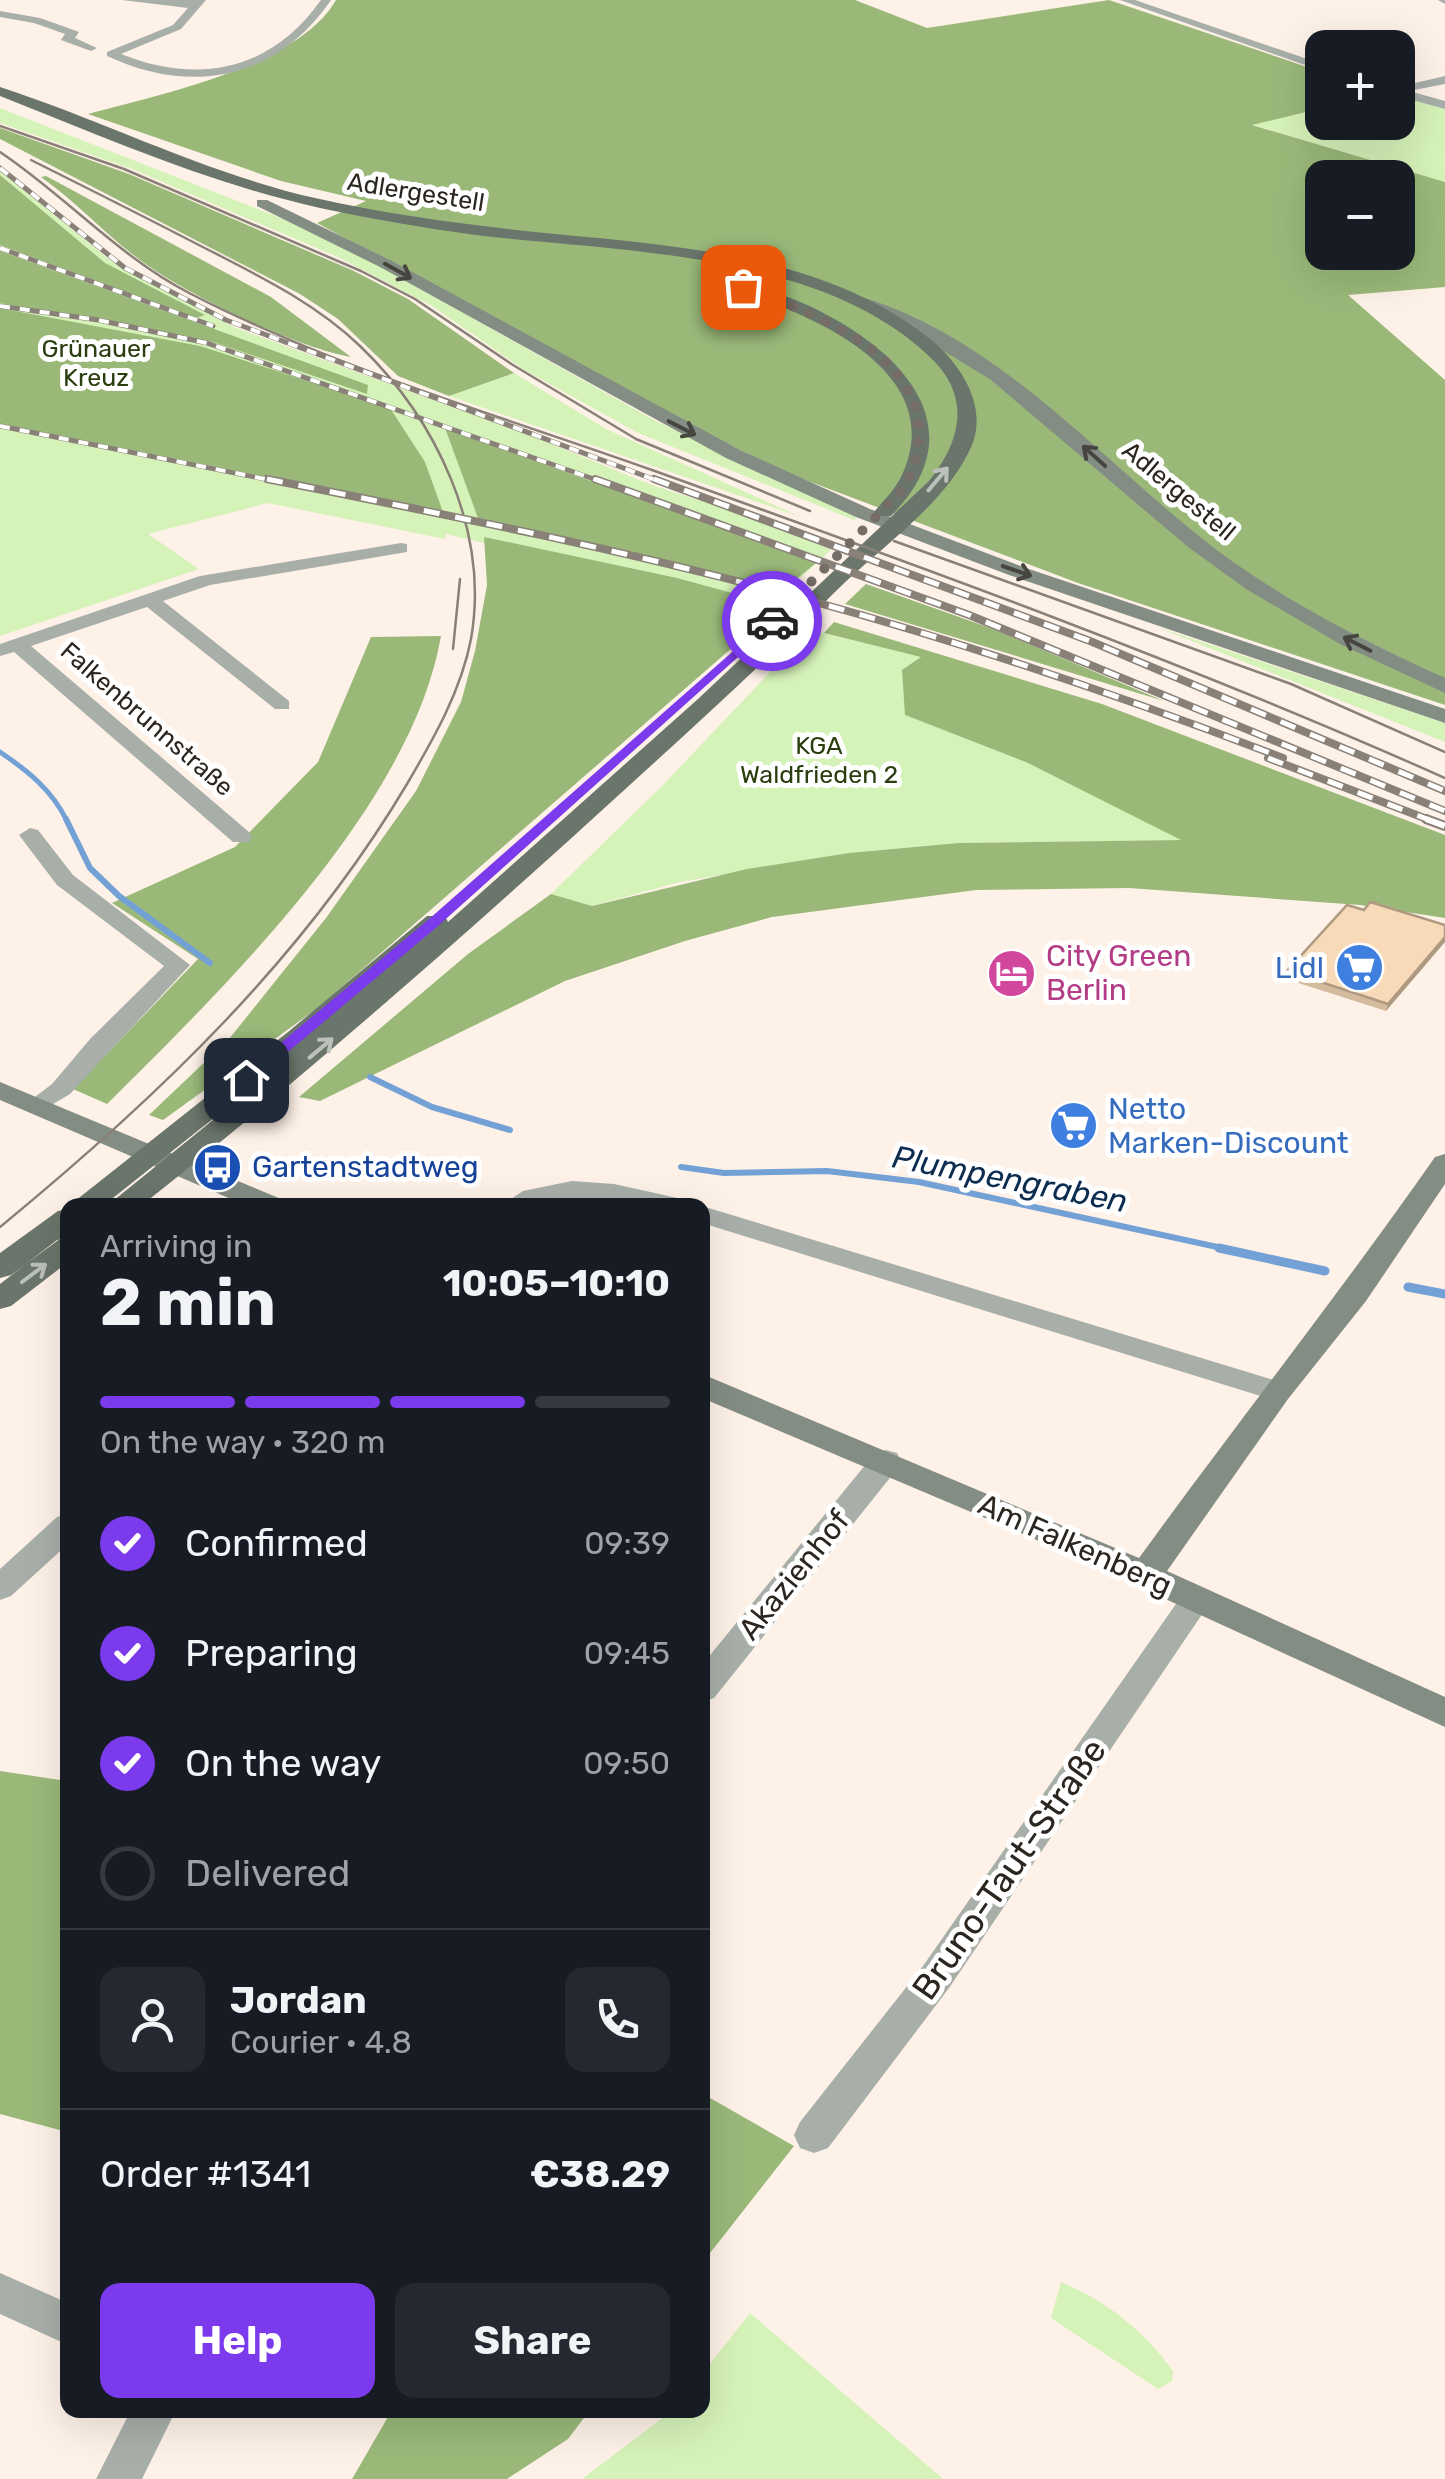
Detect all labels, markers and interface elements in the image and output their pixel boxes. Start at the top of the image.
map controls [1305,30,1415,270]
button: + [1305,30,1415,140]
button: − [1305,160,1415,270]
street label: Adlergestell [345,167,487,217]
pin [701,245,786,330]
icon: bag [716,260,771,315]
one-way arrow [382,261,412,281]
park label: Grünauer Kreuz [41,334,151,392]
one-way arrow [667,418,697,438]
street label: Adlergestell [1117,435,1241,547]
one-way arrow [1082,445,1107,468]
one-way arrow [927,466,949,492]
one-way arrow [1001,563,1032,581]
courier [722,571,822,671]
icon: car [745,594,800,649]
one-way arrow [1343,634,1373,653]
street label: Falkenbrunnstraße [55,636,239,802]
park label: KGA Waldfrieden 2 [740,731,898,789]
place label: City Green Berlin [1046,938,1191,1008]
supermarket icon: Lidl [1333,942,1385,994]
hotel icon: City Green Berlin [985,947,1037,999]
place label: Lidl [1275,950,1324,986]
one-way arrow [308,1037,334,1059]
pin [204,1038,289,1123]
icon: home [219,1053,274,1108]
place label: Netto Marken-Discount [1108,1091,1349,1161]
supermarket icon: Netto Marken-Discount [1047,1100,1099,1152]
water label: Plumpengraben [889,1138,1131,1220]
bus stop icon: Gartenstadtweg [191,1141,243,1193]
place label: Gartenstadtweg [252,1149,479,1185]
text: Arriving in [100,1227,252,1265]
text: 10:05–10:10 [443,1260,670,1306]
one-way arrow [20,1263,47,1284]
text: 2 min [100,1264,276,1341]
text: On the way · 320 m [100,1423,385,1461]
street label: Am Falkenberg [973,1486,1177,1604]
street label: Akazienhof [731,1503,857,1647]
icon: check [100,1516,155,1571]
text: Confirmed [185,1520,368,1566]
text: 09:39 [584,1524,670,1562]
icon: check [100,1626,155,1681]
text: Preparing [185,1630,358,1676]
text: 09:45 [584,1634,670,1672]
street label: Bruno-Taut-Straße [903,1730,1115,2008]
icon: check [100,1736,155,1791]
text: On the way [185,1740,381,1786]
text: 09:50 [583,1744,670,1782]
text: Delivered [185,1850,350,1896]
button: person [100,1967,205,2072]
button: phone [565,1967,670,2072]
text: Jordan [230,1977,367,2023]
text: Courier · 4.8 [230,2023,412,2061]
text: Order #1341 [100,2151,311,2197]
text: €38.29 [530,2151,670,2197]
button: Help [100,2283,375,2398]
button: Share [395,2283,670,2398]

